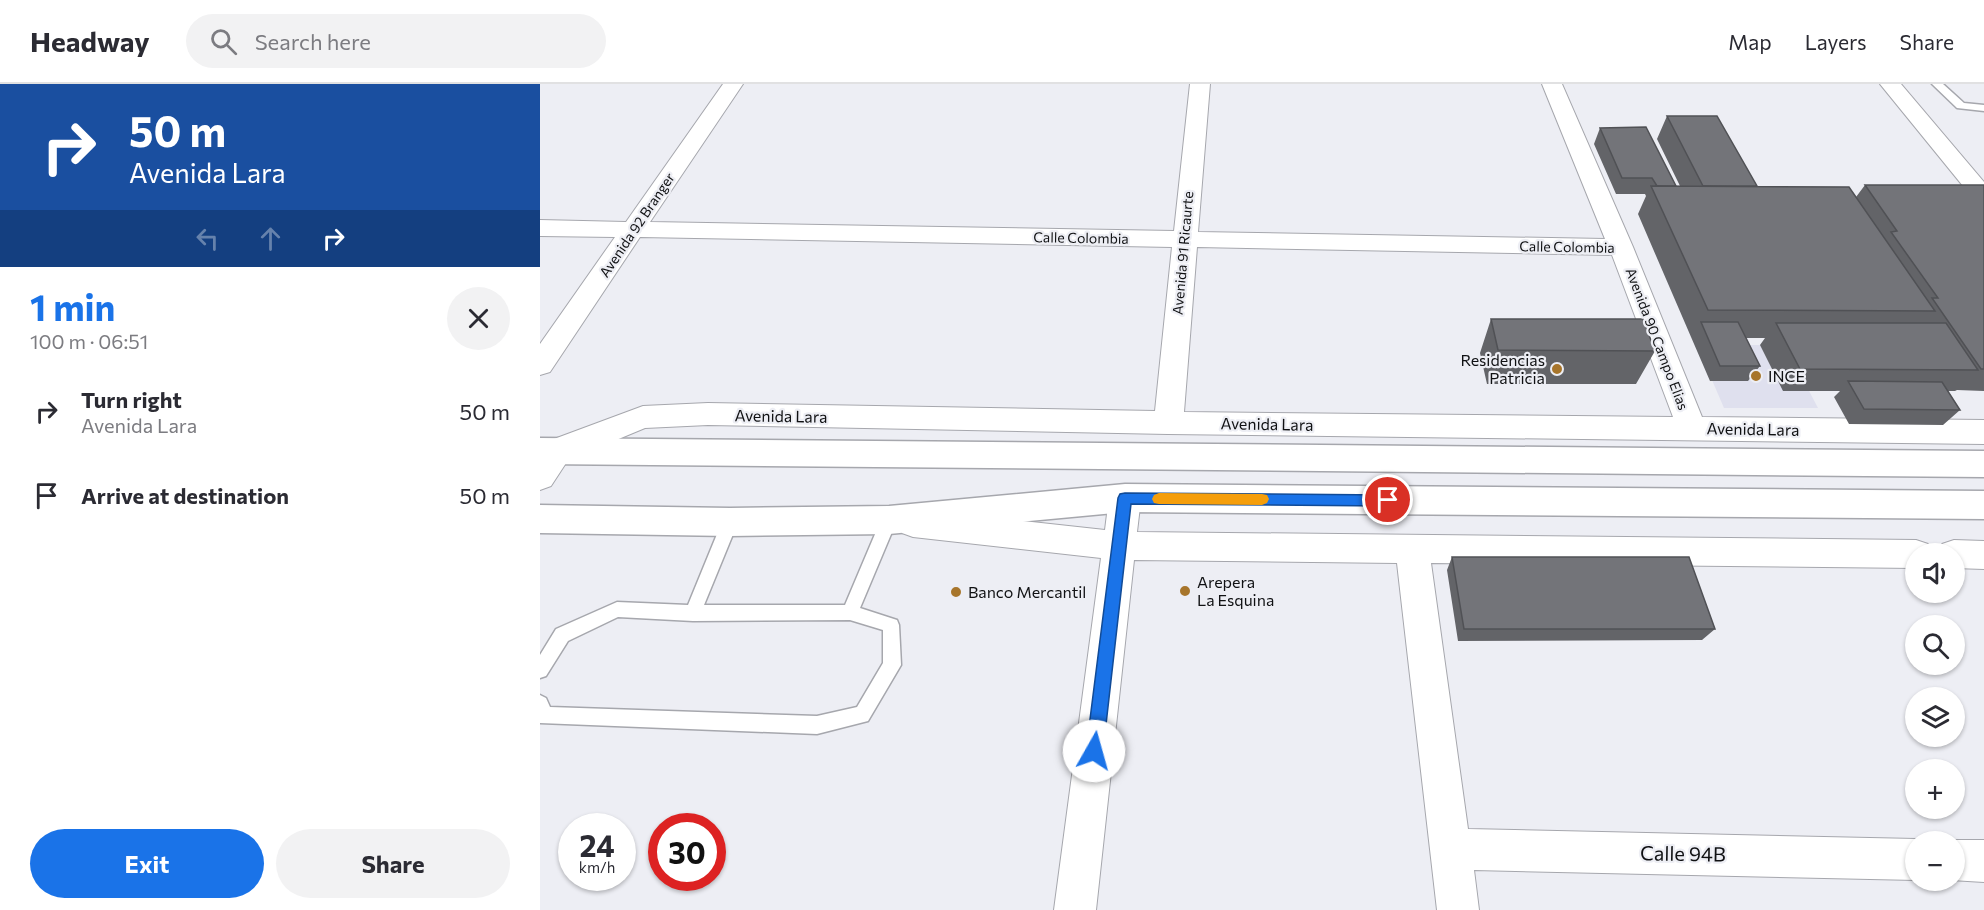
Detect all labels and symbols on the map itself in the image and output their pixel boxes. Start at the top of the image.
street label: Avenida 92 Branger [595,169,678,280]
street label: Avenida 91 Ricaurte [1169,190,1196,315]
street label: Calle Colombia [1033,228,1129,247]
street label: Calle Colombia [1519,237,1615,256]
street label: Avenida 90 Campo Elias [1622,265,1692,412]
place label: Residencias Patricia [1460,350,1545,387]
marker: Residencias Patricia [1550,362,1564,376]
place label: INCE [1768,366,1805,385]
marker: INCE [1749,369,1763,383]
street label: Avenida Lara [734,405,828,426]
street label: Avenida Lara [1220,413,1314,434]
street label: Avenida Lara [1706,418,1800,439]
pin [1362,474,1413,525]
place label: Arepera La Esquina [1197,572,1274,609]
place label: Banco Mercantil [968,582,1086,601]
marker: Arepera La Esquina [1178,584,1192,598]
marker: Banco Mercantil [949,585,963,599]
position arrow [1062,719,1126,783]
speed limit sign: 30 [648,813,726,891]
street label: Calle 94B [1640,840,1726,866]

